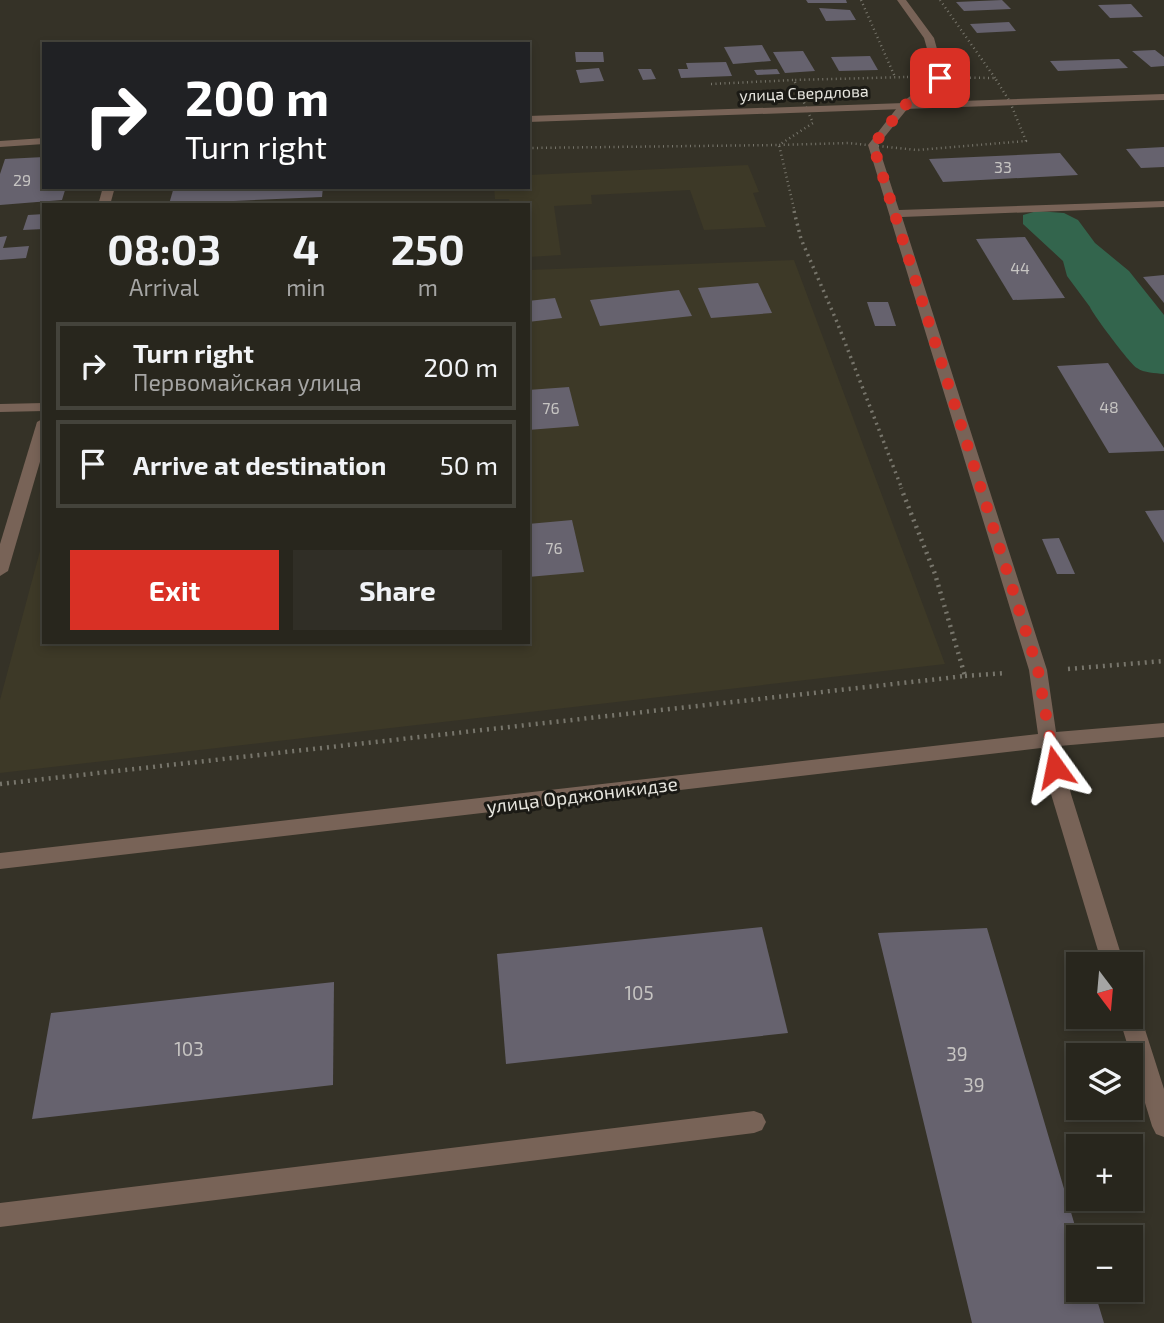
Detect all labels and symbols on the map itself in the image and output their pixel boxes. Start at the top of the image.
pin [910,48,970,108]
street label: улица Свердлова [739,81,869,105]
house number: 33 [994,157,1012,176]
house number: 29 [13,170,31,189]
house number: 44 [1010,258,1030,277]
house number: 48 [1099,397,1119,416]
house number: 76 [542,398,560,417]
house number: 76 [545,538,563,557]
position arrow [1018,730,1092,804]
street label: улица Орджоникидзе [485,771,679,819]
north arrow [1066,952,1143,1029]
house number: 105 [624,981,654,1004]
house number: 103 [174,1037,204,1060]
house number: 39 [946,1042,968,1065]
house number: 39 [963,1073,985,1096]

